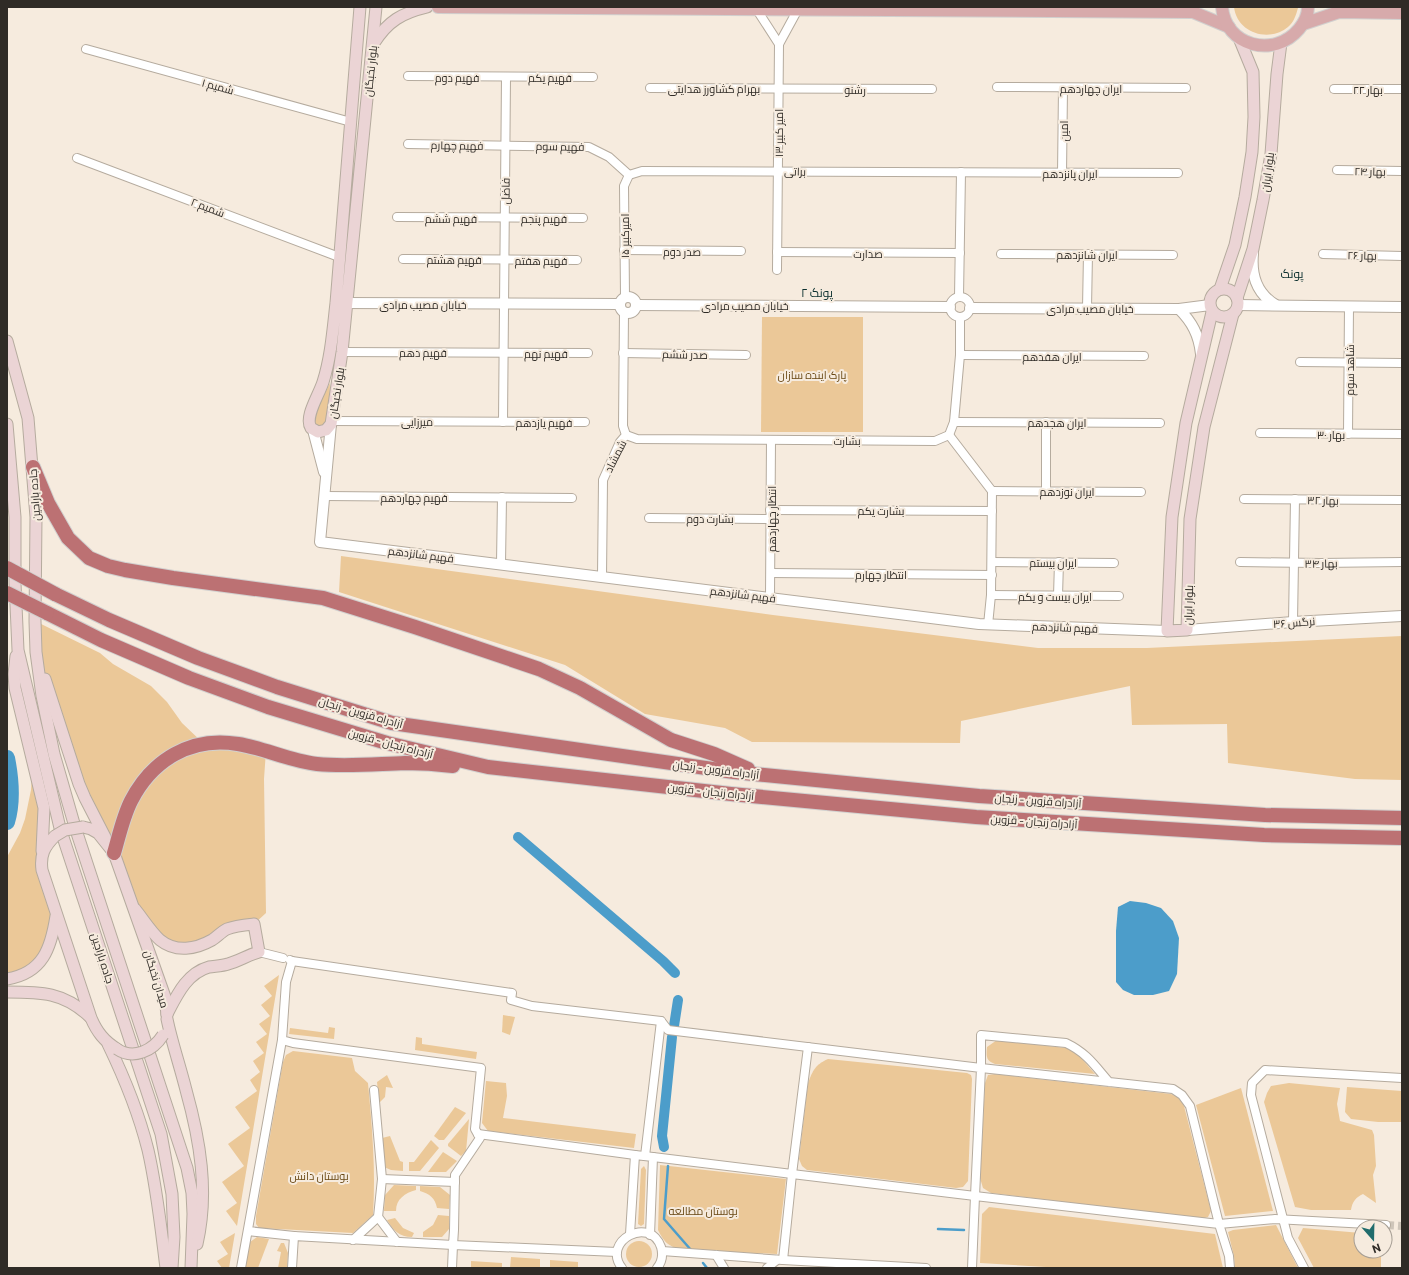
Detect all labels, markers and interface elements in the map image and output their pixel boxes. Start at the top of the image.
street label: بلوار نخبگان [361,45,380,98]
street label: فهیم دوم [435,71,479,86]
street label: فهیم یکم [528,71,572,86]
street label: شمیم ۱ [200,76,235,98]
street label: بهرام کشاورز هدایتی [668,82,760,97]
street label: ایران چهاردهم [1060,82,1122,97]
street label: رشنو [844,83,866,97]
street label: بهار ۲۲ [1353,83,1383,97]
street label: امیر کبیر ۱۳ [772,109,786,157]
street label: امین [1057,121,1071,141]
street label: فهیم چهارم [430,138,484,154]
street label: فهیم سوم [535,139,585,155]
street label: بلوار ایران [1258,151,1277,193]
street label: براتی [784,164,806,179]
street label: بهار ۲۴ [1354,164,1386,179]
street label: ایران پانزدهم [1042,167,1098,182]
street label: فاضل [498,178,513,204]
street label: شمیم ۲ [189,195,227,221]
street label: فهیم ششم [425,212,477,227]
street label: فهیم پنجم [521,212,567,227]
street label: امیرکبیر ۱۵ [618,214,632,258]
street label: صدر دوم [663,245,701,260]
street label: صدارت [853,247,883,261]
street label: ایران شانزدهم [1056,248,1118,263]
street label: بهار ۲۶ [1347,248,1377,263]
street label: فهیم هشتم [426,253,482,268]
street label: فهیم هفتم [515,254,567,269]
district label: پونک [1280,266,1304,283]
district label: پونک ۲ [801,285,834,302]
street label: خیابان مصیب مرادی [379,298,467,312]
street label: خیابان مصیب مرادی [701,299,789,313]
street label: خیابان مصیب مرادی [1046,302,1134,316]
street label: شاهد سوم [1343,344,1358,396]
street label: فهیم دهم [399,346,447,361]
street label: فهیم نهم [524,347,568,362]
street label: صدر ششم [662,347,708,363]
street label: ایران هفدهم [1022,350,1082,365]
street label: بلوار نخبگان [326,366,347,420]
park label: پارک اینده سازان [778,368,846,382]
street label: میرزایی [401,415,433,429]
street label: فهیم یازدهم [516,416,572,431]
street label: ایران هجدهم [1028,416,1086,431]
street label: بهار ۳۰ [1317,428,1345,442]
street label: بشارت [833,434,861,448]
street label: شمشاد [601,438,629,474]
street label: جاده باراجین [26,468,43,522]
street label: ایران نوزدهم [1039,485,1095,500]
street label: انتظار چهاردهم [765,486,780,552]
street label: فهیم چهاردهم [380,491,448,506]
street label: بهار ۳۲ [1307,493,1339,508]
street label: بشارت یکم [858,504,904,519]
street label: بشارت دوم [686,512,734,527]
street label: فهیم شانزدهم [387,544,455,566]
street label: ایران بیستم [1029,556,1077,571]
street label: بهار ۳۴ [1304,556,1338,571]
street label: انتظار چهارم [855,568,907,583]
street label: فهیم شانزدهم [709,584,777,606]
street label: بلوار ایران [1181,585,1196,625]
street label: ایران بیست و یکم [1018,590,1092,605]
street label: نرگس ۳۶ [1272,614,1316,631]
street label: فهیم شانزدهم [1032,619,1098,637]
street label: آزادراه قزوین - زنجان [317,694,405,731]
street label: آزادراه زنجان - قزوین [347,725,435,762]
street label: آزادراه قزوین - زنجان [672,757,760,782]
street label: آزادراه زنجان - قزوین [667,780,755,803]
street label: آزادراه قزوین - زنجان [994,790,1082,811]
street label: آزادراه زنجان - قزوین [990,811,1078,832]
street label: جاده باراجین [88,931,117,985]
street label: میدان نخبگان [141,949,172,1010]
park label: بوستان دانش [289,1169,349,1183]
park label: بوستان مطالعه [668,1204,738,1218]
north arrow [1353,1219,1393,1259]
text: N [1370,1241,1383,1256]

